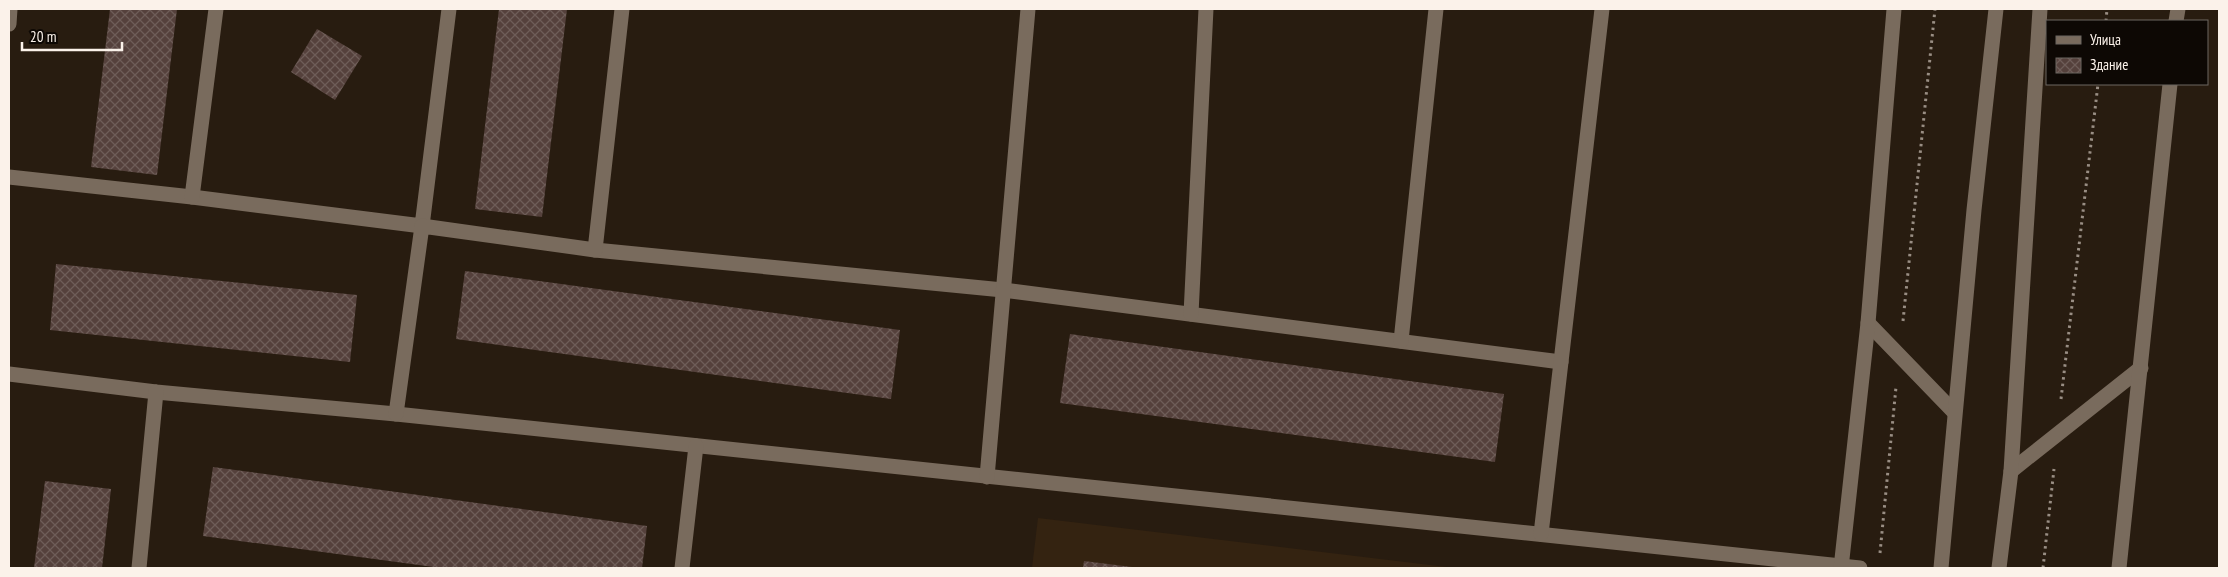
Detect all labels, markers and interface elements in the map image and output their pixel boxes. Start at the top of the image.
scale bar [22,20,122,52]
legend [2046,20,2208,85]
text: 20 m [30,27,56,46]
text: Улица [2090,30,2121,49]
text: Здание [2090,55,2128,74]

